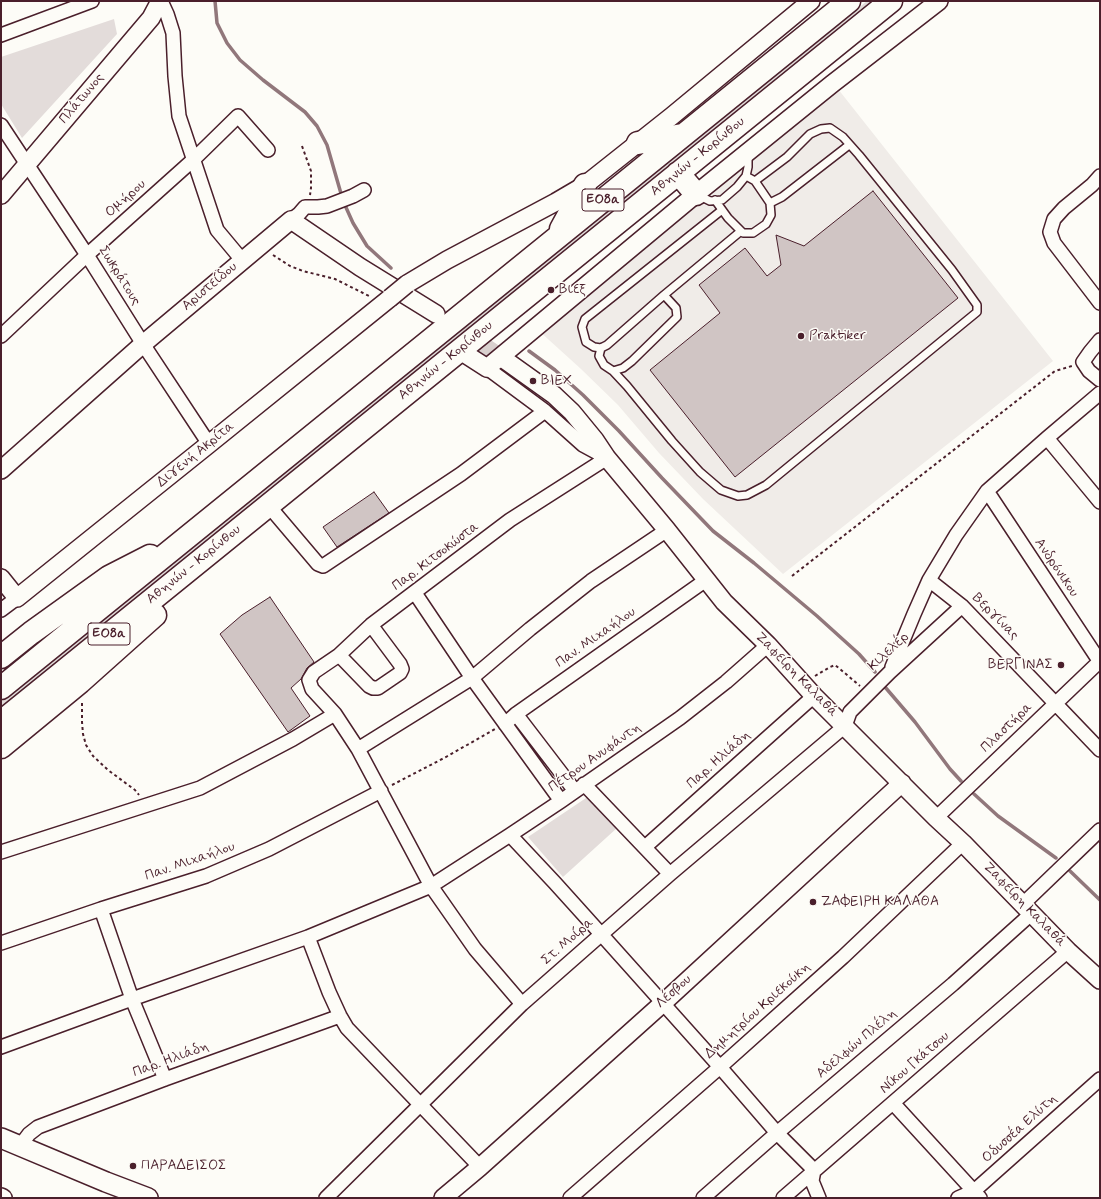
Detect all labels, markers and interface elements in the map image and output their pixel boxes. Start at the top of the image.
street label: Πλάτωνος [56,70,108,128]
street label: Αθηνών - Κορίνθου [647,114,749,200]
street label: Ομήρου [102,176,150,222]
road number: ΕΟ8α [582,189,624,211]
street label: Σωκράτους [94,243,144,309]
street label: Αριστείδου [179,259,241,315]
place label: Βιεξ [559,282,586,298]
marker: Βιεξ [546,285,556,295]
street label: Αθηνών - Κορίνθου [395,318,497,404]
place label: Praktiker [809,328,866,344]
marker: Praktiker [796,331,806,341]
place label: ΒΙΕΧ [541,373,572,389]
marker: ΒΙΕΧ [528,376,538,386]
street label: Διγενή Ακρίτα [154,419,238,491]
street label: Παρ. Κιτσοκώστα [389,519,483,595]
street label: Αθηνών - Κορίνθου [143,522,245,608]
street label: Ανδρόνικου [1030,536,1082,600]
street label: Βεργίνας [968,590,1022,644]
street label: Παν. Μιχαήλου [553,604,639,672]
road number: ΕΟ8α [88,623,130,645]
street label: Ζαφείρη Καλαθά [751,629,841,721]
street label: Κιλελέρ [865,629,913,675]
place label: ΒΕΡΓΙΝΑΣ [988,657,1053,673]
marker: ΒΕΡΓΙΝΑΣ [1056,660,1066,670]
street label: Πλαστήρα [978,699,1036,757]
street label: Πέτρου Ανυφάντη [545,720,645,796]
street label: Παρ. Ηλιάδη [684,727,754,793]
street label: Παν. Μιχαήλου [143,839,237,885]
street label: Ζαφείρη Καλαθά [979,859,1069,951]
place label: ΖΑΦΕΙΡΗ ΚΑΛΑΘΑ [821,894,939,910]
marker: ΖΑΦΕΙΡΗ ΚΑΛΑΘΑ [808,897,818,907]
street label: Στ. Μοίρα [539,915,597,969]
street label: Δημητρίου Κριεκούκη [702,959,814,1063]
street label: Λέσβου [653,972,695,1012]
street label: Αδελφών Πλέλη [813,1006,901,1082]
street label: Νίκου Γκάτσου [877,1028,953,1098]
street label: Παρ. Ηλιάδη [131,1038,211,1082]
street label: Οδυσσέα Ελύτη [979,1091,1061,1167]
place label: ΠΑΡΑΔΕΙΣΟΣ [141,1158,226,1174]
marker: ΠΑΡΑΔΕΙΣΟΣ [128,1161,138,1171]

